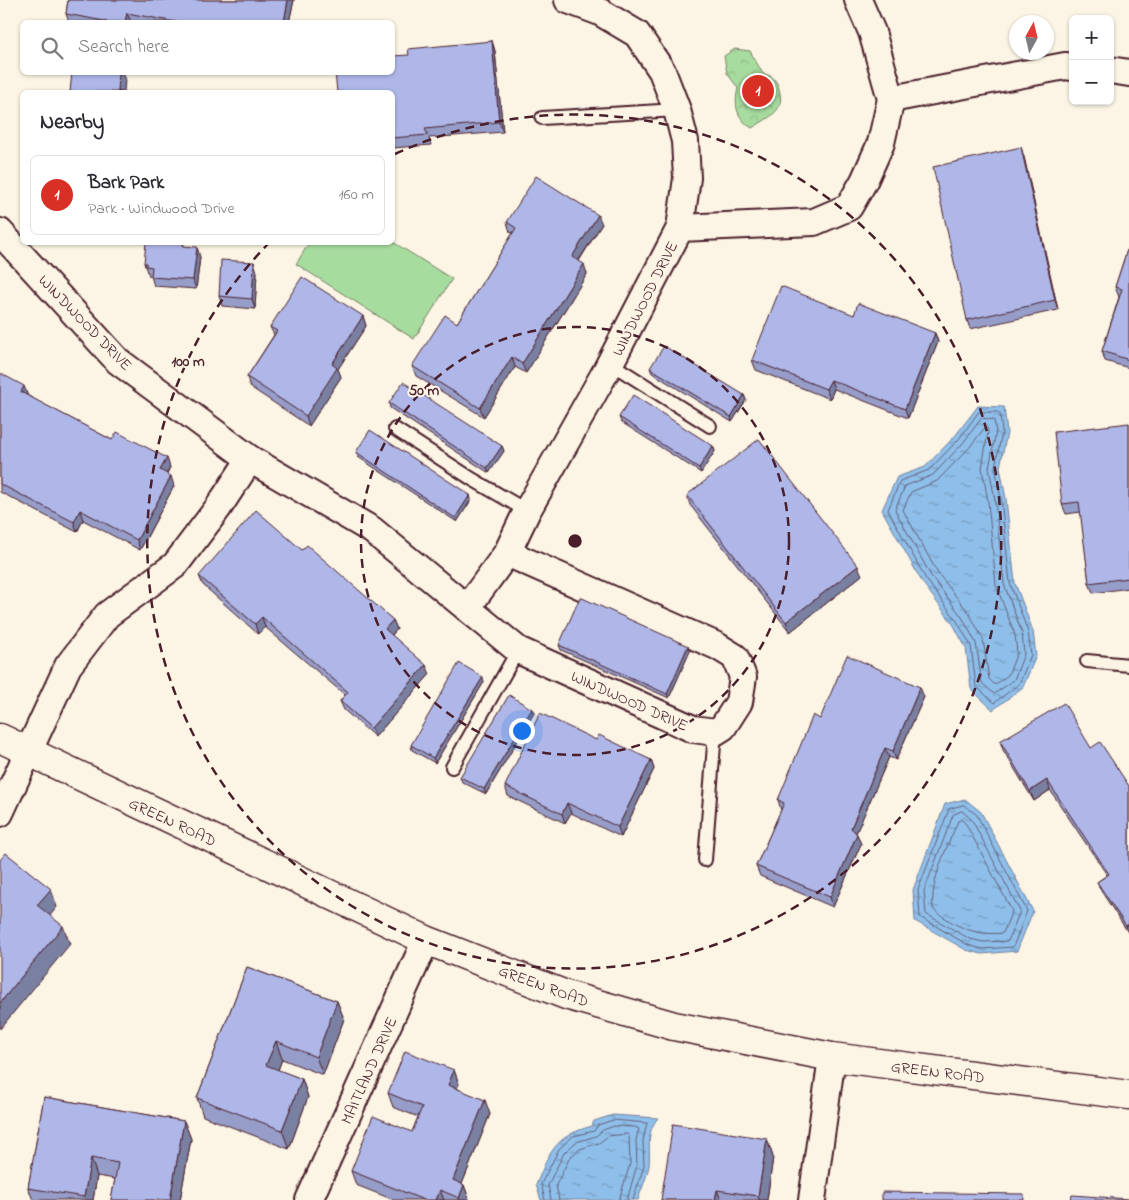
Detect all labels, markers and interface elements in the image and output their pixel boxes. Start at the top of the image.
north arrow [1009,15,1054,60]
map controls [1069,15,1114,105]
button: + [1069,15,1114,60]
search box [20,20,395,75]
icon: search [38,34,66,62]
text: Search here [78,34,169,61]
button: − [1069,60,1114,105]
pin: 1 [742,72,774,110]
text: Nearby [40,108,104,138]
text: Bark Park [88,170,164,197]
text: 1 [54,183,60,207]
text: 160 m [339,183,374,207]
text: Park · Windwood Drive [88,197,235,221]
street label: WINDWOOD DRIVE [606,237,685,361]
street label: WINDWOOD DRIVE [32,270,137,377]
text: 100 m [171,351,205,373]
text: 50 m [409,380,440,402]
centre of rings [566,532,584,550]
street label: WINDWOOD DRIVE [567,665,692,738]
your location [509,718,535,744]
street label: GREEN ROAD [124,792,220,854]
street label: GREEN ROAD [495,959,592,1014]
street label: MAITLAND DRIVE [335,1013,404,1128]
street label: GREEN ROAD [890,1055,986,1091]

